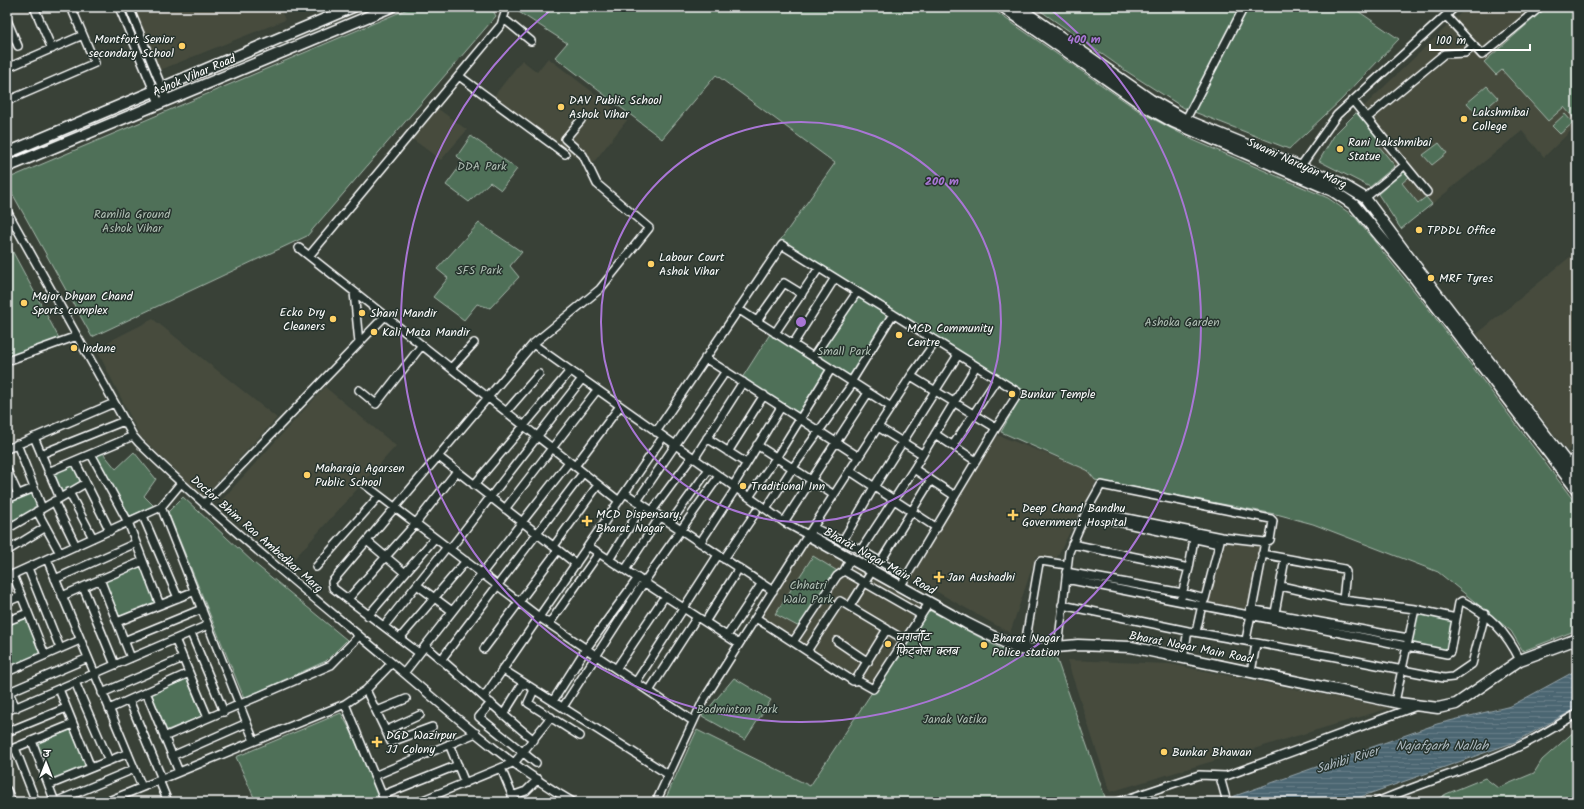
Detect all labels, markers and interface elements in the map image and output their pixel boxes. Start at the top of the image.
scale bar [1430,26,1530,52]
place label: Montfort Senior secondary School [88,30,175,63]
text: 400 m [1067,30,1101,49]
text: 100 m [1436,31,1467,50]
marker: Montfort Senior secondary School [177,41,187,51]
street label: Ashok Vihar Road [150,49,240,102]
place label: DAV Public School Ashok Vihar [569,91,662,124]
marker: DAV Public School Ashok Vihar [556,102,566,112]
place label: Lakshmibai College [1472,103,1530,136]
marker: Lakshmibai College [1459,114,1469,124]
street label: Swami Narayan Marg [1244,133,1350,194]
place label: Rani Lakshmibai Statue [1348,133,1432,166]
marker: Rani Lakshmibai Statue [1335,144,1345,154]
park label: DDA Park [457,157,507,176]
text: 200 m [925,172,959,191]
park label: Ramlila Ground Ashok Vihar [94,205,171,238]
place label: TPDDL Office [1427,221,1496,240]
marker: TPDDL Office [1414,225,1424,235]
place label: Labour Court Ashok Vihar [659,248,725,281]
marker: Labour Court Ashok Vihar [646,259,656,269]
park label: SFS Park [456,261,502,280]
place label: MRF Tyres [1439,269,1493,288]
marker: MRF Tyres [1426,273,1436,283]
place label: Major Dhyan Chand Sports complex [32,287,134,320]
marker: Major Dhyan Chand Sports complex [19,298,29,308]
place label: Ecko Dry Cleaners [279,303,325,336]
place label: Shani Mandir [370,304,438,323]
marker: Shani Mandir [357,308,367,318]
park label: Ashoka Garden [1144,313,1220,332]
marker: Ecko Dry Cleaners [328,314,338,324]
centre of rings [794,315,808,329]
place label: MCD Community Centre [907,319,994,352]
place label: Kali Mata Mandir [382,323,471,342]
marker: Kali Mata Mandir [369,327,379,337]
marker: MCD Community Centre [894,330,904,340]
place label: Indane [82,339,116,358]
park label: Small Park [817,342,871,361]
marker: Indane [69,343,79,353]
place label: Bunkur Temple [1020,385,1096,404]
marker: Bunkur Temple [1007,389,1017,399]
place label: Maharaja Agarsen Public School [315,459,405,492]
marker: Maharaja Agarsen Public School [302,470,312,480]
street label: Doctor Bhim Rao Ambedkar Marg [186,471,328,598]
place label: Traditional Inn [751,477,825,496]
marker: Traditional Inn [738,481,748,491]
place label: Deep Chand Bandhu Government Hospital [1022,499,1127,532]
place label: MCD Dispensary, Bharat Nagar [596,505,682,538]
marker: Deep Chand Bandhu Government Hospital [1007,509,1019,521]
marker: MCD Dispensary, Bharat Nagar [581,515,593,527]
street label: Bharat Nagar Main Road [820,523,940,601]
place label: Jan Aushadhi [947,568,1016,587]
marker: Jan Aushadhi [934,572,944,582]
park label: Chhatri Wala Park [783,576,833,609]
street label: Bharat Nagar Main Road [1127,626,1255,669]
place label: जगर्नॉट फ़िट्नेस क्लब [896,628,961,661]
place label: Bharat Nagar Police station [992,629,1061,662]
marker: जगर्नॉट फ़िट्नेस क्लब [883,639,893,649]
marker: Bharat Nagar Police station [979,640,989,650]
park label: Badminton Park [696,700,778,719]
park label: Janak Vatika [923,710,988,729]
place label: DGD Wazirpur JJ Colony [386,726,457,759]
marker: DGD Wazirpur JJ Colony [371,736,383,748]
water label: Najafgarh Nallah [1396,736,1489,757]
water label: Sahibi River [1314,740,1384,780]
north arrow [26,743,66,783]
place label: Bunkar Bhawan [1172,743,1252,762]
text: उ [43,745,52,763]
marker: Bunkar Bhawan [1159,747,1169,757]

